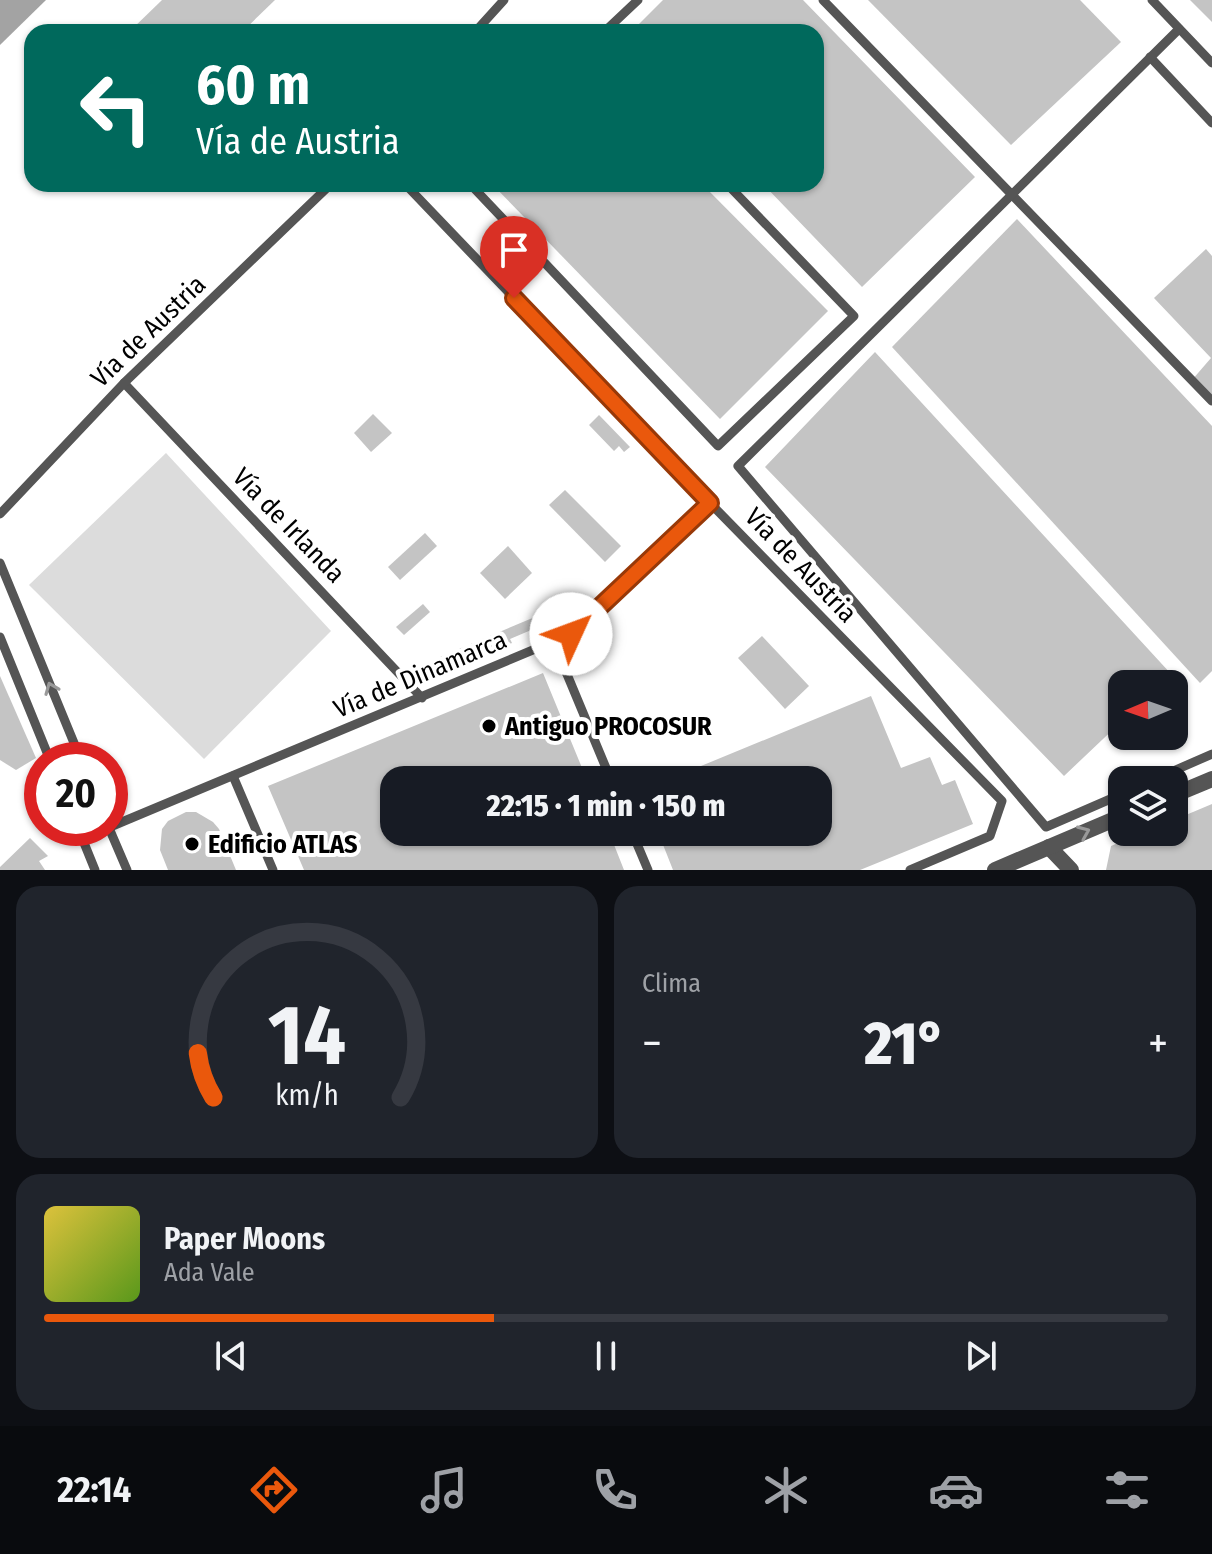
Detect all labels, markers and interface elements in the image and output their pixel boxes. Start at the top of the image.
text: 60 m [196,52,310,119]
icon: left [64,56,168,160]
text: Vía de Austria [196,120,400,164]
pin [480,216,548,298]
icon: arrive [492,228,536,272]
street label: Vía de Austria [85,269,212,394]
street label: Vía de Irlanda [226,462,351,589]
street label: Vía de Austria [738,502,863,629]
position arrow [529,592,613,676]
street label: Vía de Dinamarca [329,624,511,725]
north arrow [1108,670,1188,750]
map controls [1108,670,1188,846]
one-way arrow [45,682,61,696]
place label: Antiguo PROCOSUR [504,711,712,742]
marker: Antiguo PROCOSUR [480,717,498,735]
speed limit sign: 20 [24,742,128,846]
button: layers [1108,766,1188,846]
text: 22:15 · 1 min · 150 m [487,788,725,824]
one-way arrow [1076,825,1090,842]
place label: Edificio ATLAS [208,829,358,860]
marker: Edificio ATLAS [183,835,201,853]
text: Clima [642,968,701,999]
text: 14 [268,986,346,1086]
text: 21° [864,1008,946,1080]
text: − [642,1017,662,1070]
text: + [1148,1017,1168,1070]
text: km/h [275,1078,339,1113]
text: Paper Moons [164,1221,325,1257]
text: Ada Vale [164,1257,255,1288]
icon: previous [209,1334,253,1378]
icon: pause [584,1334,628,1378]
icon: next [959,1334,1003,1378]
icon: directions [246,1462,302,1518]
icon: music [416,1462,472,1518]
icon: phone [587,1462,643,1518]
icon: climate [758,1462,814,1518]
icon: car [928,1462,984,1518]
icon: filters [1099,1462,1155,1518]
text: 22:14 [57,1468,131,1512]

